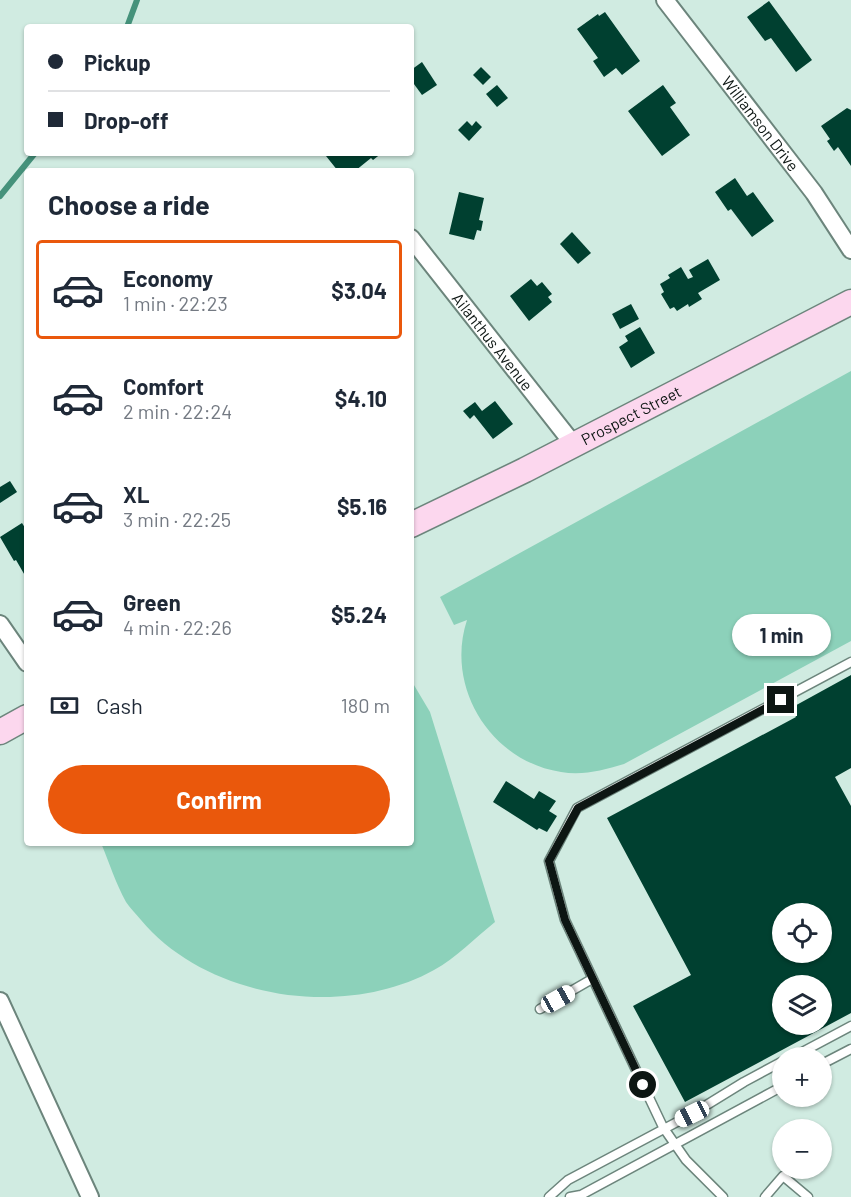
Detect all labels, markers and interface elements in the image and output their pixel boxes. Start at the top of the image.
text: Pickup [84,49,151,75]
street label: Williamson Drive [718,72,803,174]
text: Drop-off [84,107,168,133]
text: Choose a ride [48,188,210,220]
icon: car [51,263,105,317]
text: Economy [123,265,213,291]
text: $3.04 [331,277,387,303]
street label: Ailanthus Avenue [449,289,537,394]
text: 1 min · 22:23 [123,291,228,315]
icon: car [51,371,105,425]
text: Comfort [123,373,204,399]
street label: Prospect Street [578,381,684,448]
text: $4.10 [335,385,387,411]
text: 2 min · 22:24 [123,399,232,423]
icon: car [51,479,105,533]
text: XL [123,481,149,507]
text: $5.16 [337,493,387,519]
text: 3 min · 22:25 [123,507,231,531]
icon: car [51,587,105,641]
text: Green [123,589,181,615]
text: $5.24 [331,601,387,627]
callout: 1 min [732,613,830,655]
text: 4 min · 22:26 [123,615,232,639]
text: 1 min [760,623,803,647]
route end [767,686,794,713]
icon: cash [48,689,81,722]
text: Cash [96,692,143,718]
text: 180 m [341,693,390,717]
button: Confirm [48,765,390,834]
map controls [772,903,832,1179]
button: locate [772,903,832,963]
button: layers [772,975,832,1035]
car [538,982,578,1016]
button: + [772,1047,832,1107]
route start [629,1071,656,1098]
car [672,1098,712,1130]
button: − [772,1119,832,1179]

